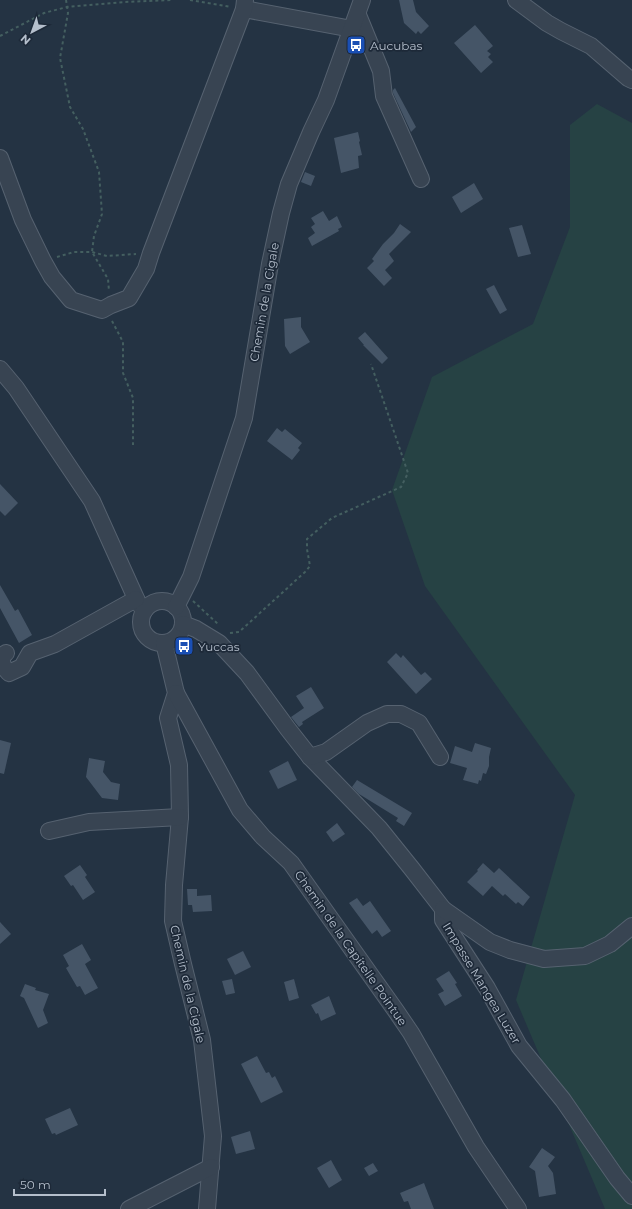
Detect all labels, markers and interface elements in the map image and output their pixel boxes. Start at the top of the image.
north arrow [12,12,52,52]
text: N [17,31,33,48]
bus stop icon: Aucubas [345,34,367,56]
place label: Aucubas [370,38,423,53]
street label: Chemin de la Cigale [246,241,282,363]
bus stop icon: Yuccas [173,635,195,657]
place label: Yuccas [198,639,240,654]
street label: Chemin de la Capitelle Pointue [291,867,411,1029]
street label: Impasse Mangea Luzer [440,920,524,1047]
street label: Chemin de la Cigale [167,924,209,1044]
scale bar [14,1171,105,1197]
text: 50 m [20,1177,51,1192]

